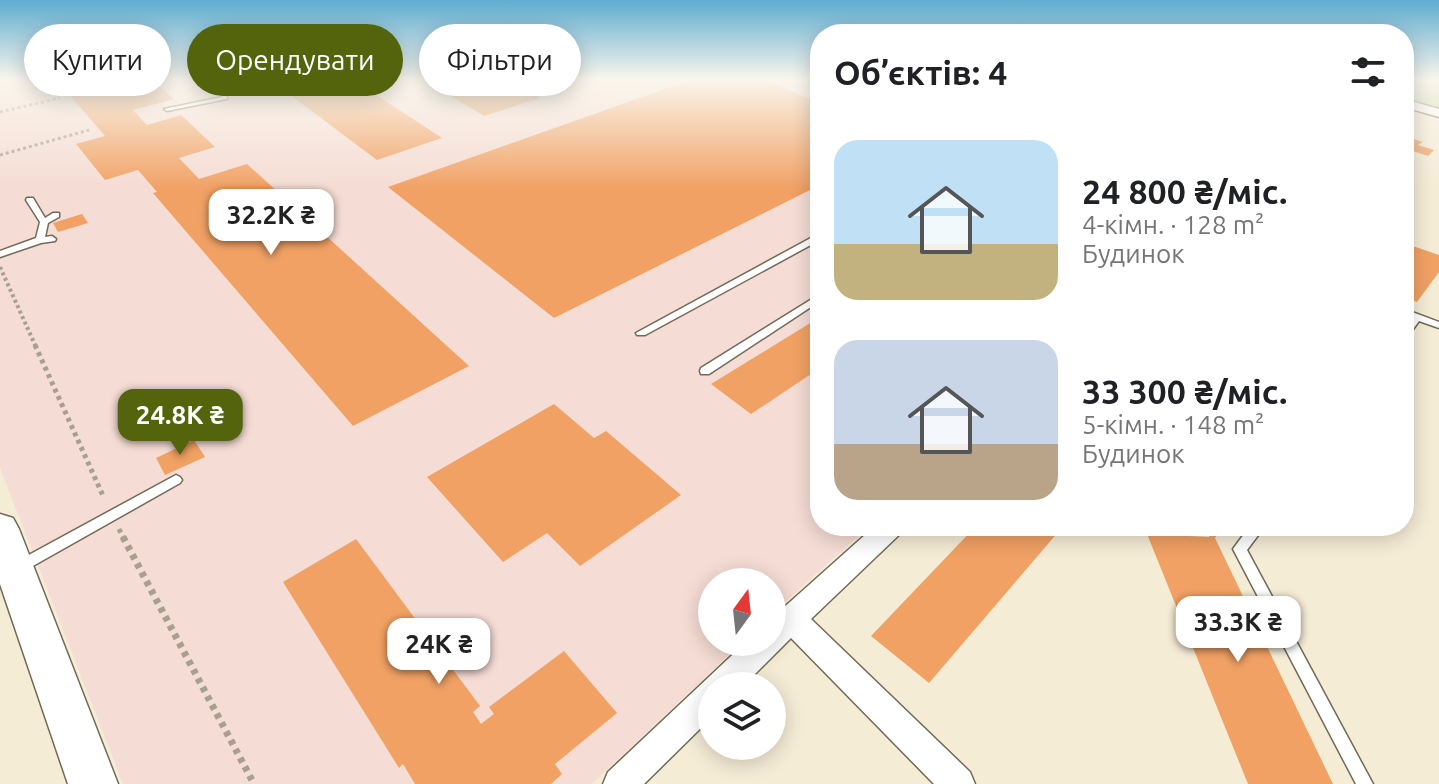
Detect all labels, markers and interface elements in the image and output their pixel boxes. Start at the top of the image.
chip: Купити [24,24,171,96]
chip: Орендувати [187,24,403,96]
chip: Фільтри [419,24,581,96]
icon: filters [1346,50,1390,94]
text: Об’єктів: 4 [834,53,1007,91]
icon: home [898,172,994,268]
text: 24 800 ₴/міс. [1082,172,1287,210]
pin: 32.2K ₴ [197,189,345,257]
text: 32.2K ₴ [227,200,315,229]
text: 4-кімн. · 128 m² [1082,210,1264,239]
text: Будинок [1082,239,1185,268]
icon: home [898,372,994,468]
text: 33 300 ₴/міс. [1082,372,1287,410]
pin: 24.8K ₴ [106,389,254,457]
text: 24.8K ₴ [136,400,224,429]
text: 5-кімн. · 148 m² [1082,410,1264,439]
text: Будинок [1082,439,1185,468]
north arrow [698,568,786,656]
map controls [698,568,786,760]
pin: 33.3K ₴ [1164,596,1312,664]
text: 33.3K ₴ [1194,607,1282,636]
pin: 24K ₴ [383,618,495,686]
text: 24K ₴ [405,629,473,658]
button: layers [698,672,786,760]

